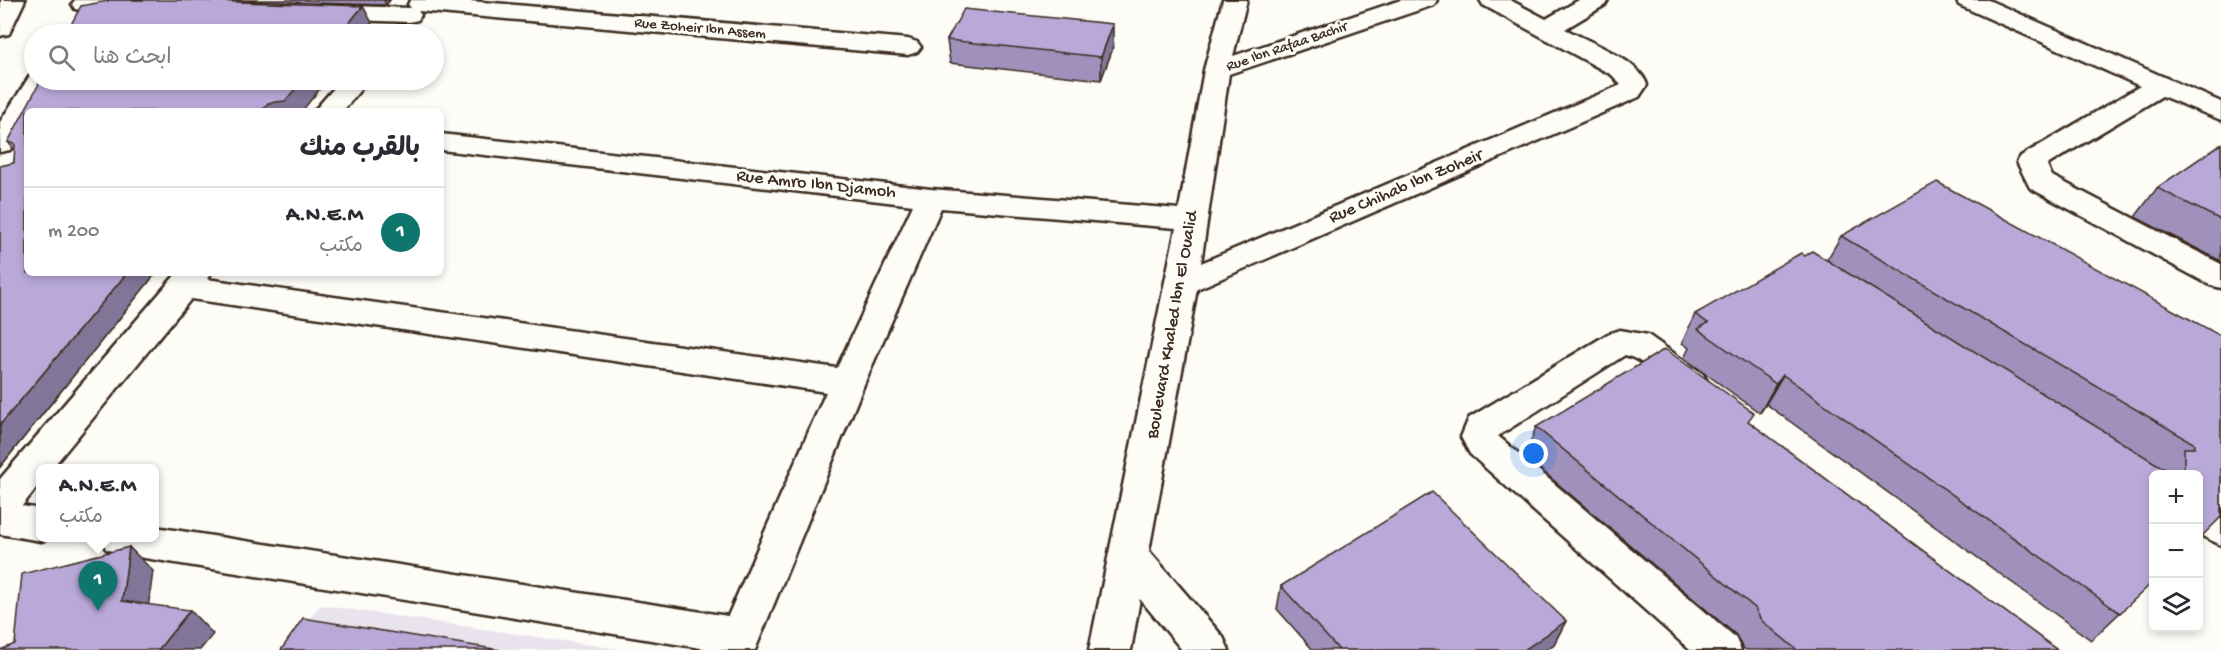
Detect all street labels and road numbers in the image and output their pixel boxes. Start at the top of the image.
street label: Rue Zoheir Ibn Assem [633,14,767,44]
street label: Rue Ibn Rafaa Bachir [1224,17,1352,76]
street label: Rue Chihab Ibn Zoheir [1326,144,1488,229]
street label: Rue Amro Ibn Djamoh [735,166,897,204]
street label: Boulevard Khaled Ibn El Oualid [1142,208,1204,441]

